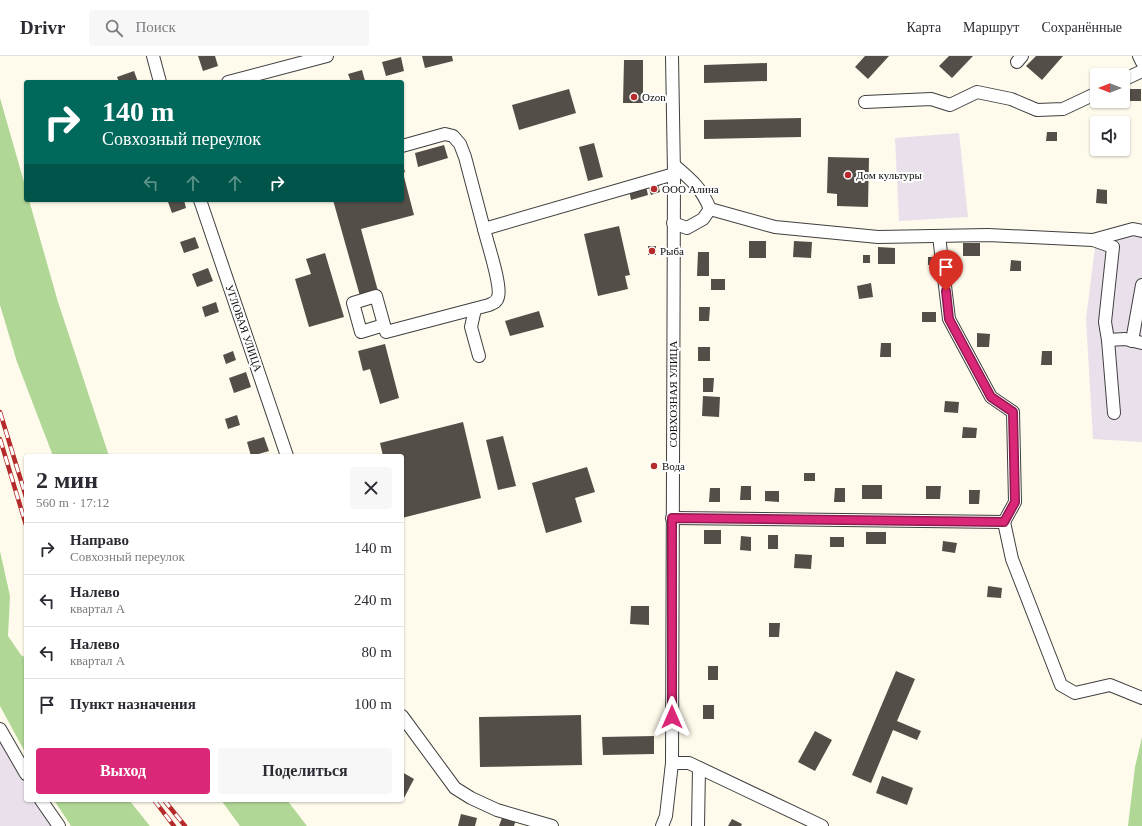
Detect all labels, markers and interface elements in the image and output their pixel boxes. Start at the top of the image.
search box [89,10,369,46]
text: Drivr [20,17,65,38]
icon: search [103,17,125,39]
text: Поиск [135,19,176,35]
text: Карта [906,20,941,35]
text: Маршрут [963,20,1019,35]
text: Сохранённые [1041,20,1122,35]
north arrow [1090,68,1130,108]
map controls [1090,68,1130,156]
place label: Ozon [642,91,666,103]
marker: Ozon [629,92,639,102]
icon: right [36,96,88,148]
text: 140 m [102,96,174,127]
button: sound [1090,116,1130,156]
text: Совхозный переулок [102,129,261,149]
place label: Дом культуры [856,169,922,181]
marker: Дом культуры [843,170,853,180]
icon: left [140,172,162,194]
icon: ahead [182,172,204,194]
icon: ahead [224,172,246,194]
icon: right [266,172,288,194]
place label: ООО Алина [662,183,719,195]
marker: ООО Алина [649,184,659,194]
place label: Рыба [660,245,684,257]
marker: Рыба [647,246,657,256]
pin [929,250,963,291]
icon: arrive [935,256,957,278]
street label: УГЛОВАЯ УЛИЦА [223,283,265,373]
street label: СОВХОЗНАЯ УЛИЦА [667,340,679,448]
place label: Вода [662,460,685,472]
marker: Вода [649,461,659,471]
text: 2 мин [36,467,98,493]
button: close [350,467,392,509]
text: 560 m · 17:12 [36,495,109,510]
text: Направо [70,532,129,548]
icon: right [36,538,58,560]
text: 140 m [354,540,392,556]
text: Совхозный переулок [70,549,185,564]
text: Налево [70,584,120,600]
icon: left [36,590,58,612]
text: 240 m [354,592,392,608]
text: квартал А [70,601,125,616]
text: Налево [70,636,120,652]
icon: left [36,642,58,664]
text: 80 m [362,644,392,660]
text: квартал А [70,653,125,668]
icon: arrive [36,694,58,716]
text: Пункт назначения [70,696,196,712]
text: 100 m [354,696,392,712]
position arrow [651,696,693,738]
button: Выход [36,748,210,794]
button: Поделиться [218,748,392,794]

